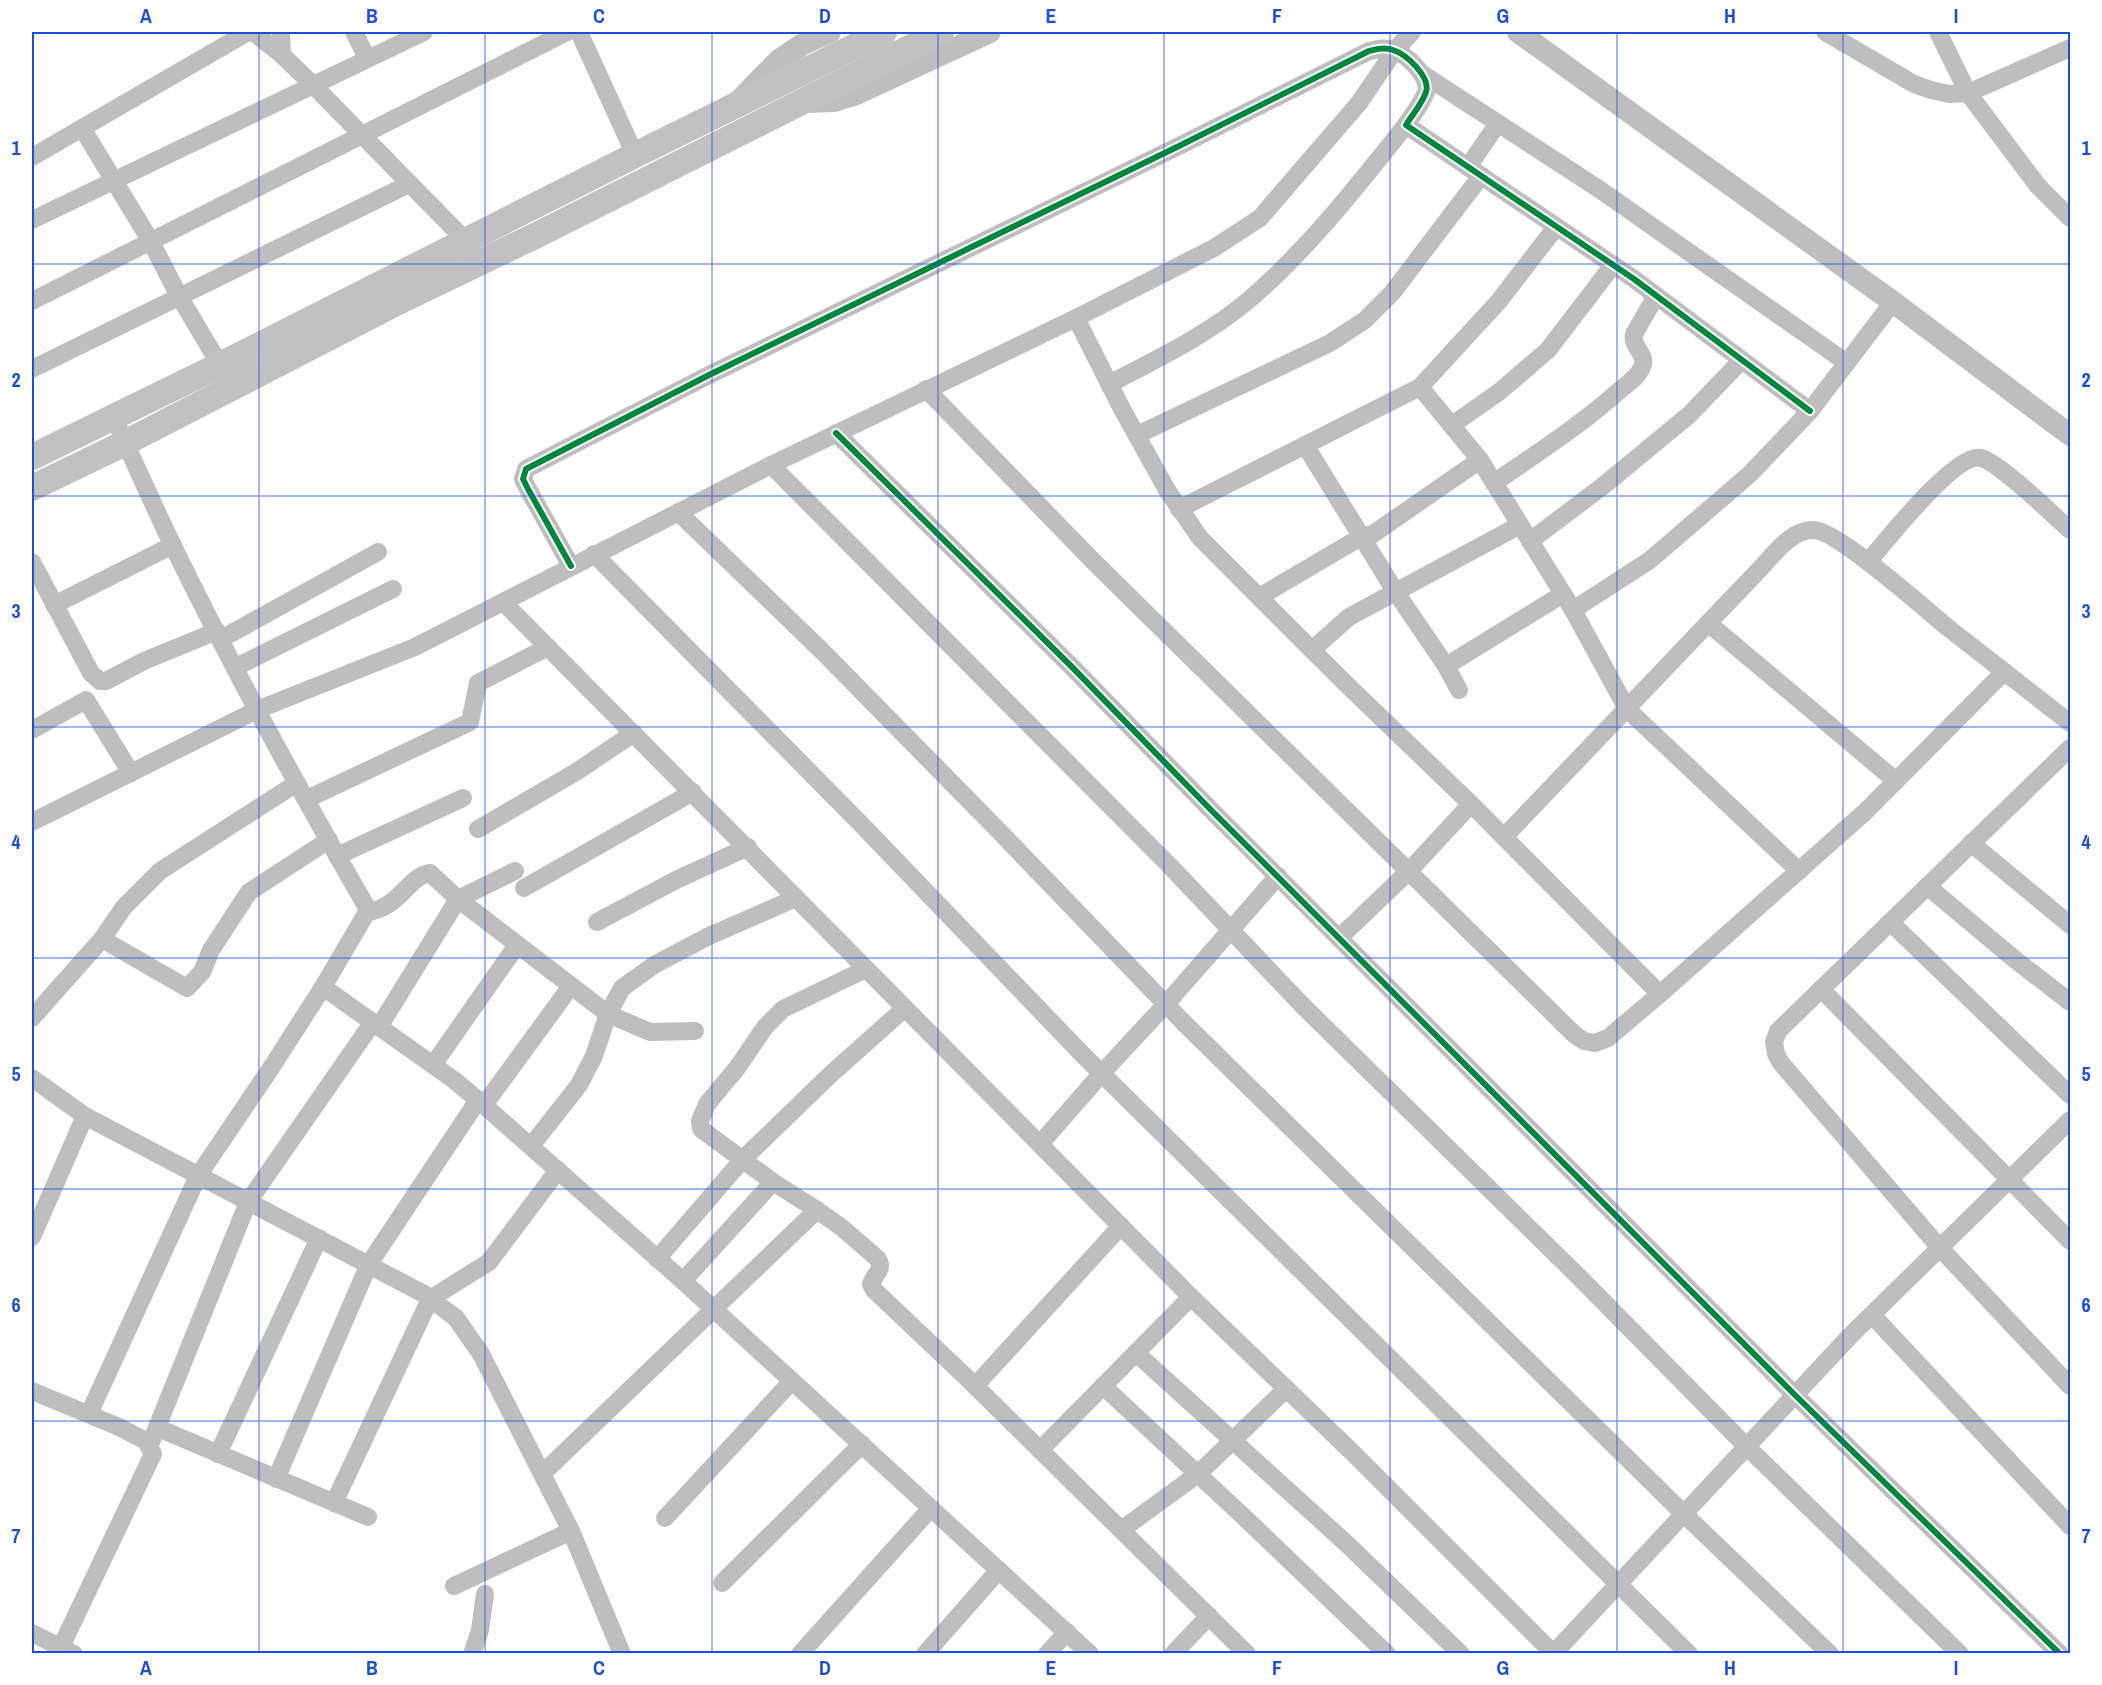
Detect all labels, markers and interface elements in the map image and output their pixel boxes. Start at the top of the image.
text: A [140,2,152,29]
text: B [366,2,378,29]
text: C [593,2,605,29]
text: D [819,2,831,29]
text: E [1046,2,1057,29]
text: F [1272,2,1282,29]
text: G [1497,2,1509,29]
text: H [1724,2,1736,29]
text: I [1954,2,1958,29]
text: 1 [11,134,21,161]
text: 1 [2081,134,2091,161]
text: 2 [11,366,21,393]
text: 2 [2081,366,2091,393]
text: 3 [11,597,21,624]
text: 3 [2081,597,2091,624]
text: 4 [11,828,21,855]
text: 4 [2081,828,2091,855]
text: 5 [11,1060,21,1087]
text: 5 [2081,1060,2091,1087]
text: 6 [11,1291,21,1318]
text: 6 [2081,1291,2091,1318]
text: 7 [11,1522,21,1549]
text: 7 [2081,1522,2091,1549]
text: A [140,1654,152,1681]
text: B [366,1654,378,1681]
text: C [593,1654,605,1681]
text: D [819,1654,831,1681]
text: E [1046,1654,1057,1681]
text: F [1272,1654,1282,1681]
text: G [1497,1654,1509,1681]
text: H [1724,1654,1736,1681]
text: I [1954,1654,1958,1681]

